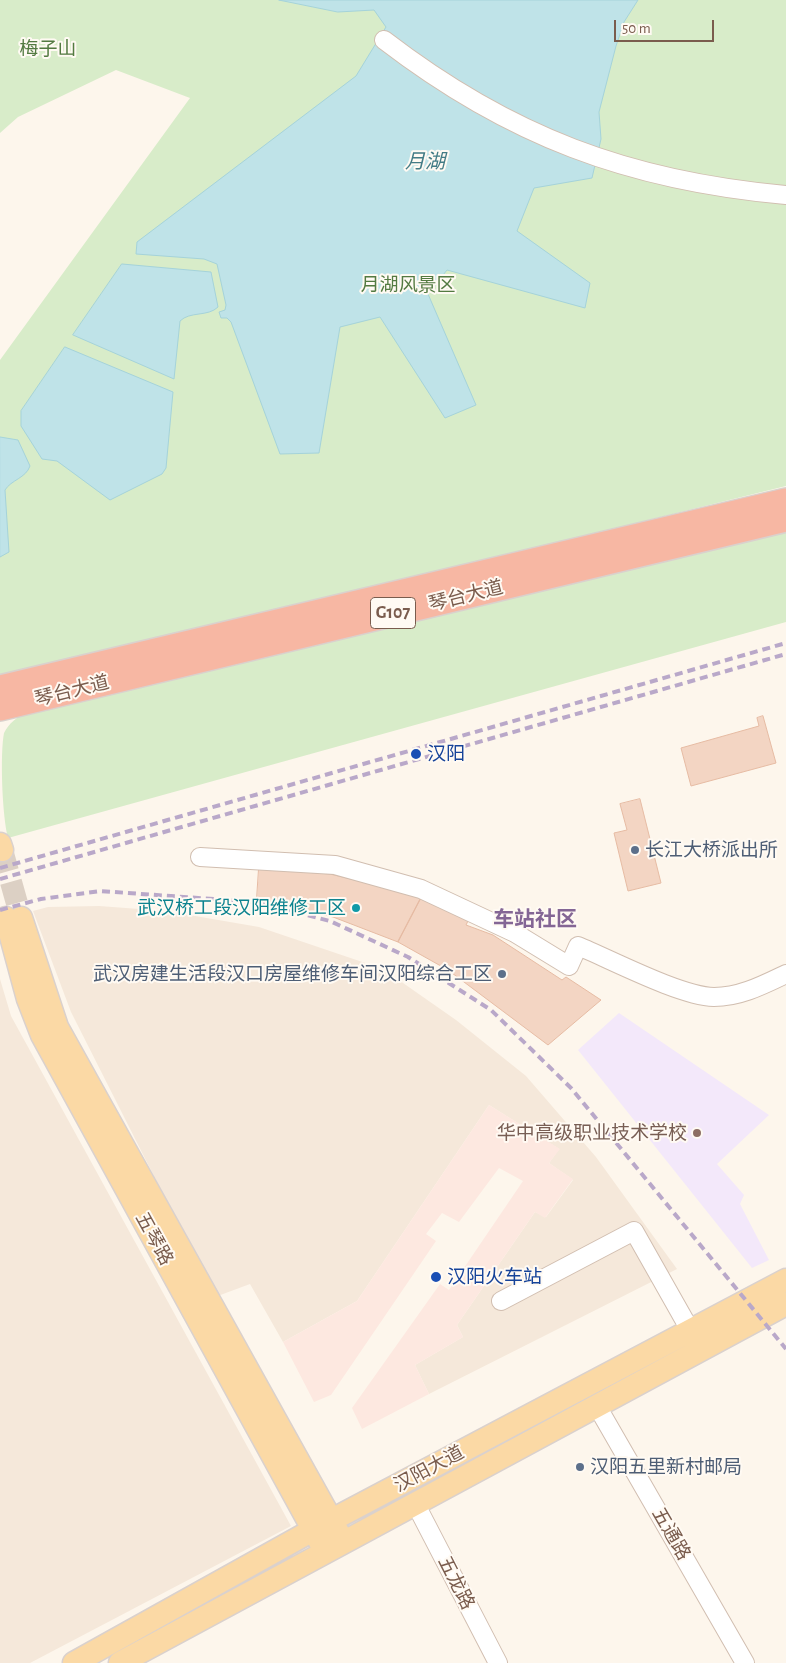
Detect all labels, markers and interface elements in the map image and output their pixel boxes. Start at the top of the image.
scale bar [616,10,716,42]
text: 50 m [622,21,651,36]
park label: 梅子山 [20,38,76,60]
water label: 月湖 [405,150,445,174]
park label: 月湖风景区 [361,274,455,296]
street label: 琴台大道 [426,576,506,616]
road number: G107 [370,598,416,628]
street label: 琴台大道 [32,671,112,711]
place label: 汉阳 [427,743,465,765]
marker: 汉阳 [409,747,423,761]
place label: 长江大桥派出所 [645,839,778,861]
marker: 长江大桥派出所 [629,844,641,856]
place label: 武汉桥工段汉阳维修工区 [137,897,346,919]
marker: 武汉桥工段汉阳维修工区 [350,902,362,914]
district label: 车站社区 [493,907,577,933]
place label: 武汉房建生活段汉口房屋维修车间汉阳综合工区 [93,963,492,985]
marker: 武汉房建生活段汉口房屋维修车间汉阳综合工区 [496,968,508,980]
place label: 华中高级职业技术学校 [497,1122,687,1144]
marker: 华中高级职业技术学校 [691,1127,703,1139]
street label: 五琴路 [130,1209,178,1269]
place label: 汉阳火车站 [447,1266,542,1288]
marker: 汉阳火车站 [429,1270,443,1284]
street label: 汉阳大道 [390,1441,468,1497]
place label: 汉阳五里新村邮局 [590,1456,742,1478]
marker: 汉阳五里新村邮局 [574,1461,586,1473]
street label: 五通路 [647,1504,695,1564]
street label: 五龙路 [433,1552,479,1614]

